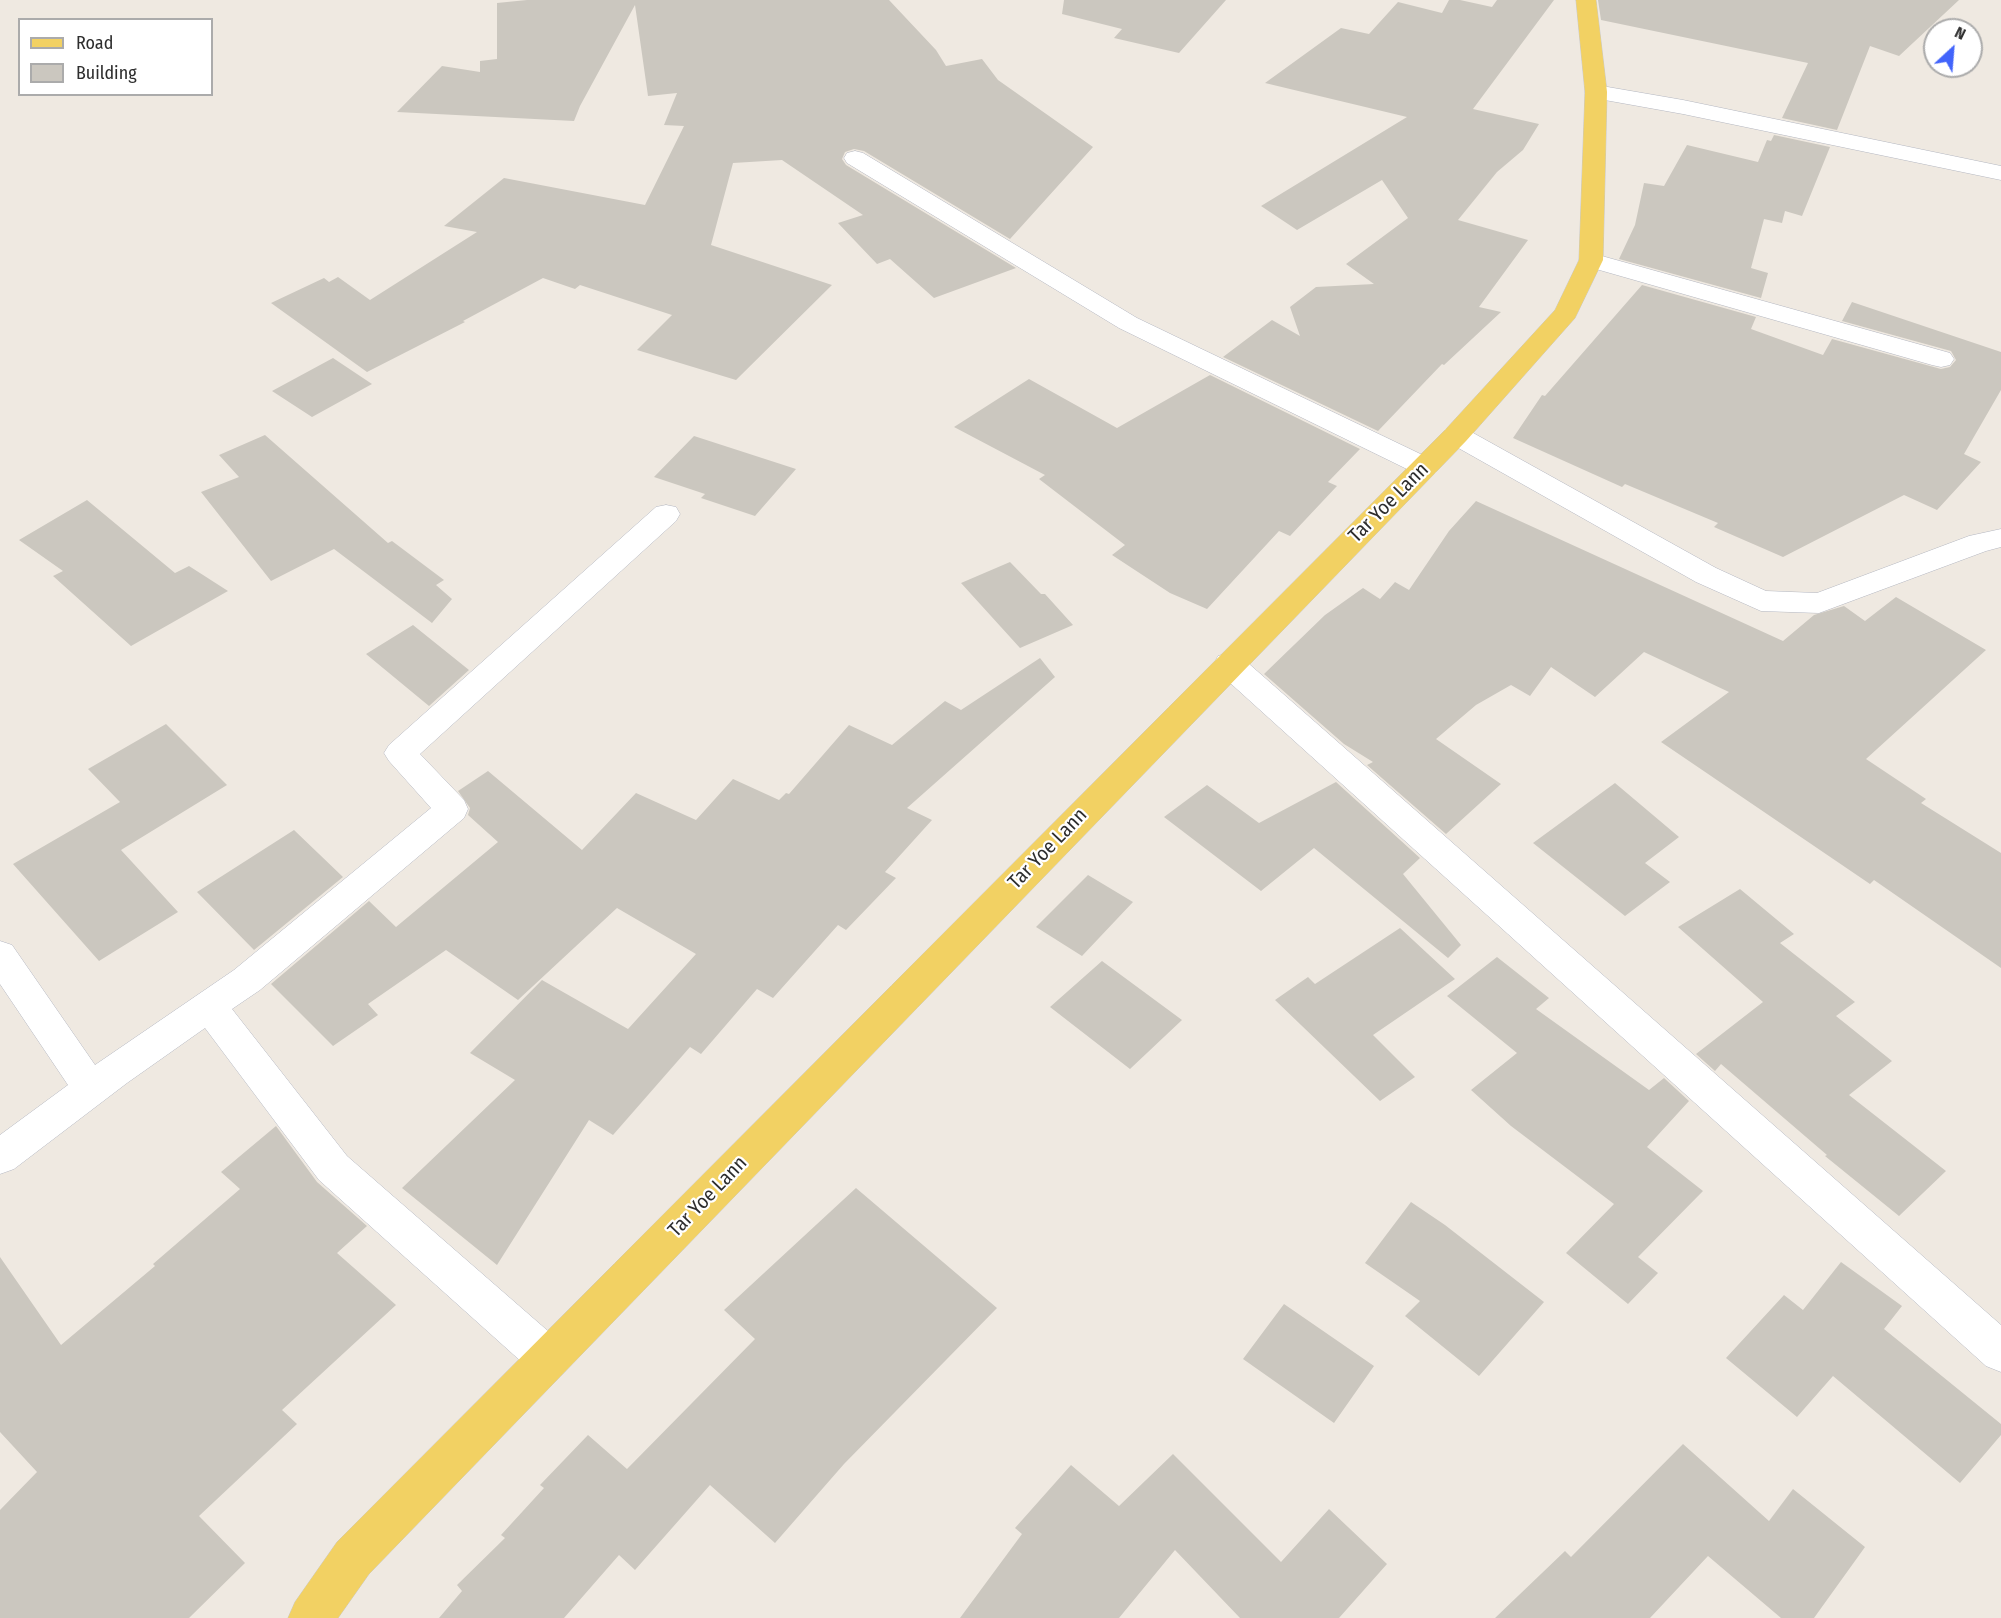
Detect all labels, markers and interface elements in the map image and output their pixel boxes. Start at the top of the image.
legend [18,18,213,96]
north arrow [1923,18,1983,78]
text: N [1952,23,1969,44]
text: Road [76,32,113,54]
text: Building [76,62,137,84]
street label: Tar Yoe Lann [1344,458,1434,548]
street label: Tar Yoe Lann [1004,804,1092,894]
street label: Tar Yoe Lann [664,1152,752,1242]

